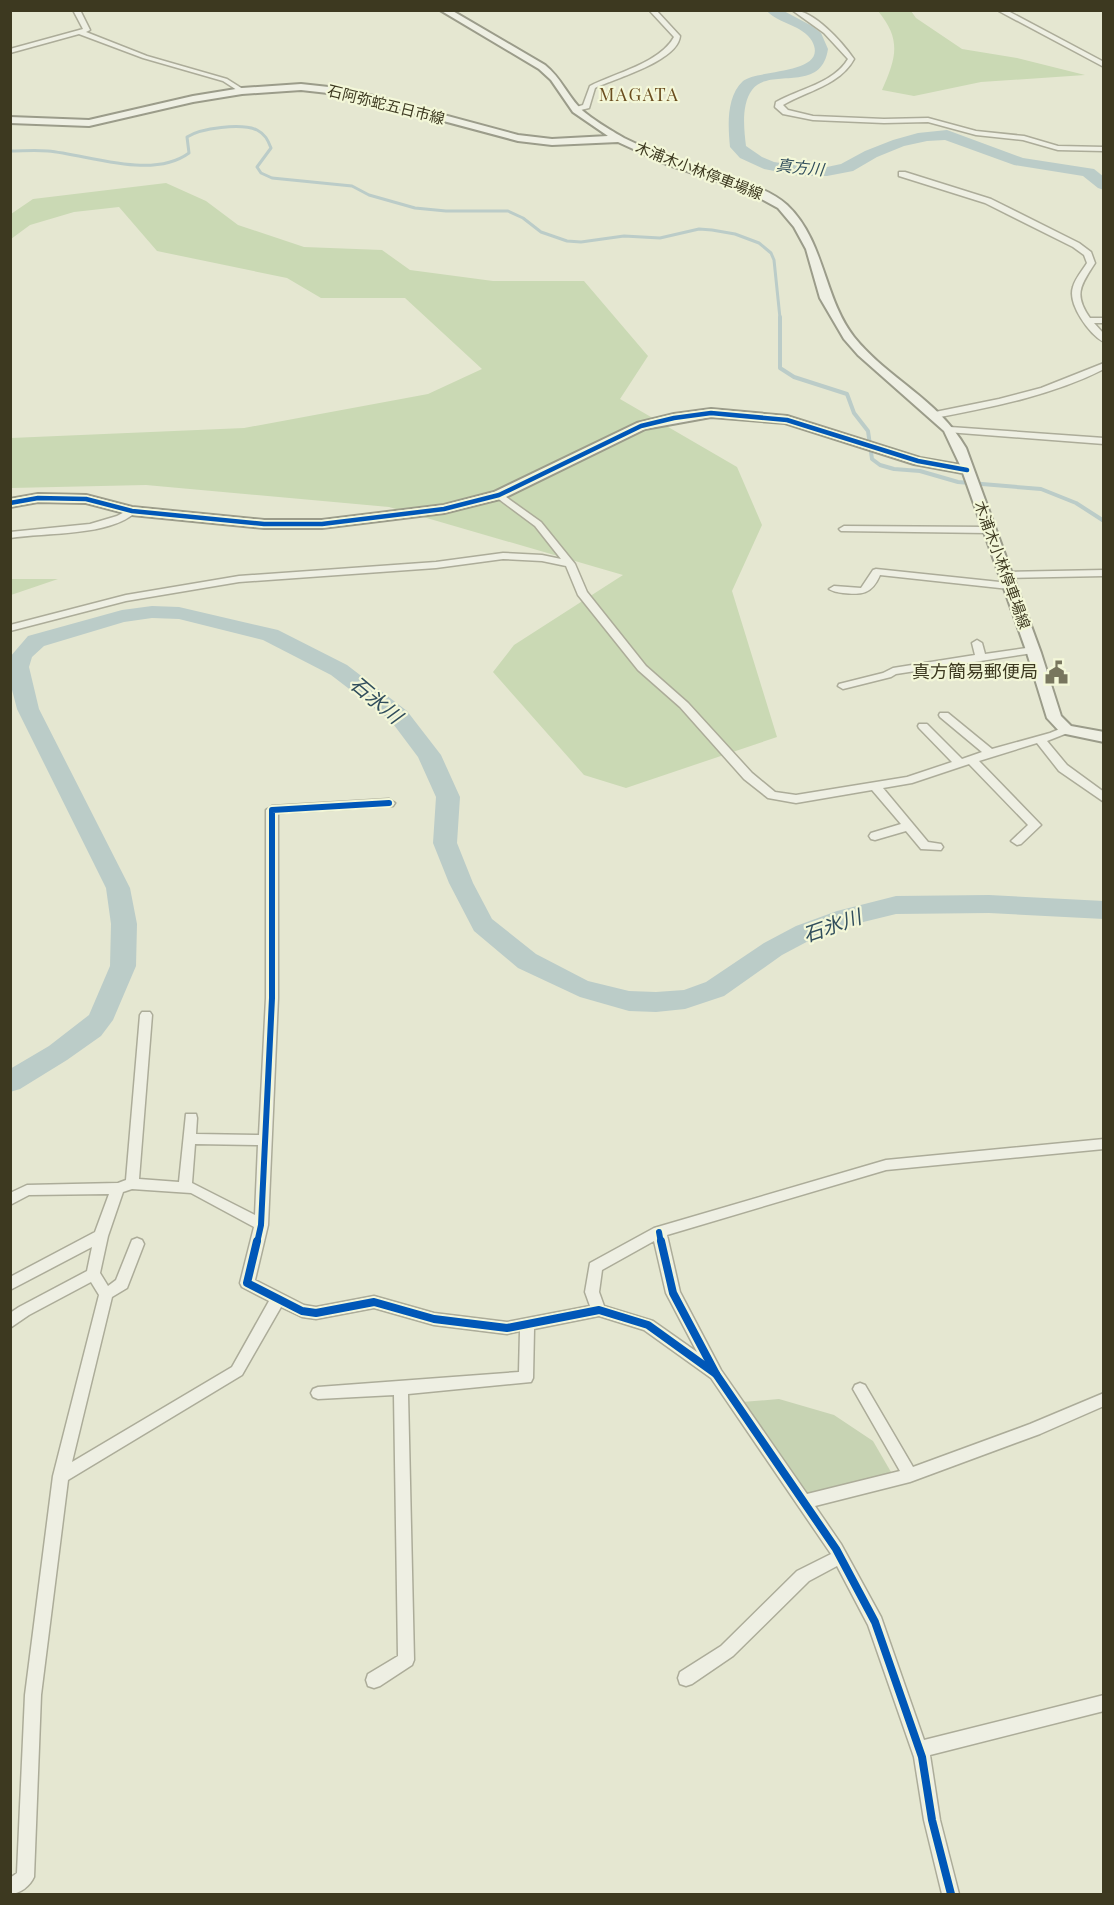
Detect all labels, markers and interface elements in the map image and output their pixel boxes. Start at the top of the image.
street label: 石阿弥蛇五日市線 [326,80,447,128]
district label: MAGATA [599,82,679,106]
street label: 木浦木小林停車場線 [633,137,766,204]
water label: 真方川 [775,154,827,180]
street label: 木浦木小林停車場線 [970,498,1035,632]
place label: 真方簡易郵便局 [912,659,1038,683]
public building icon: 真方簡易郵便局 [1043,659,1069,685]
water label: 石氷川 [345,669,410,730]
water label: 石氷川 [799,901,866,947]

